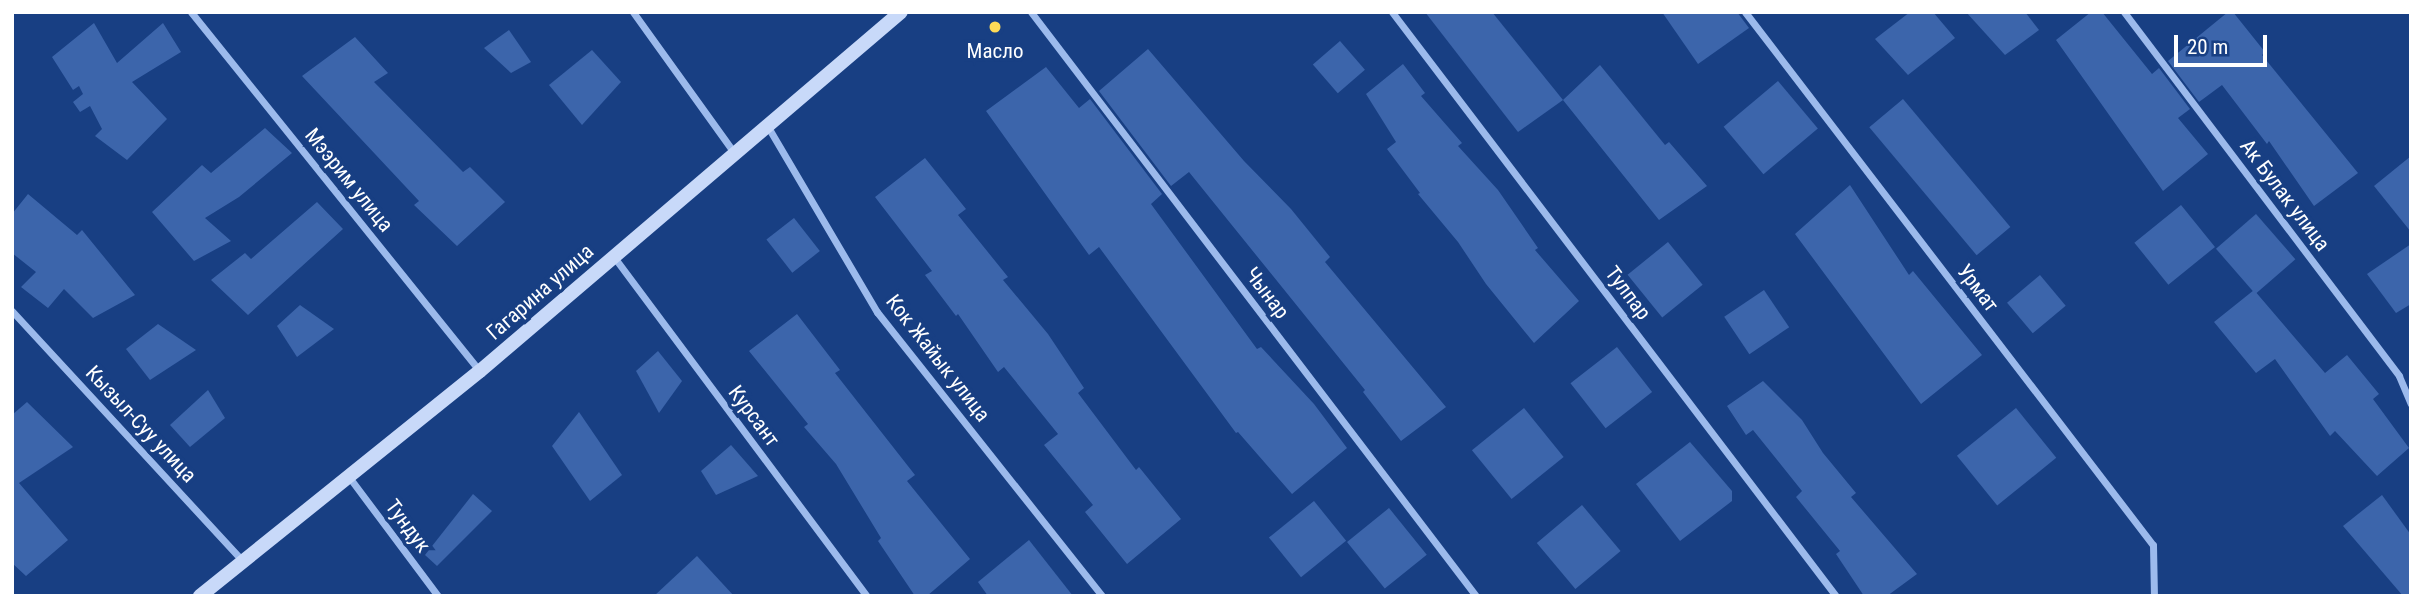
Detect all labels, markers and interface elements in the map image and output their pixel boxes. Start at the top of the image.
marker: Масло [987,19,1003,35]
scale bar [2178,21,2271,65]
text: 20 m [2187,35,2228,59]
place label: Масло [967,38,1023,64]
street label: Мээрим улица [300,123,398,237]
street label: Ак Булак улица [2235,134,2335,256]
street label: Гагарина улица [481,239,599,345]
street label: Урмат [1952,259,2004,317]
street label: Тулпар [1600,261,1656,325]
street label: Чынар [1239,262,1295,324]
street label: Кок Жайык улица [881,289,995,427]
street label: Кызыл-Суу улица [80,360,202,488]
street label: Курсант [723,381,785,451]
street label: Тундук [380,495,436,557]

